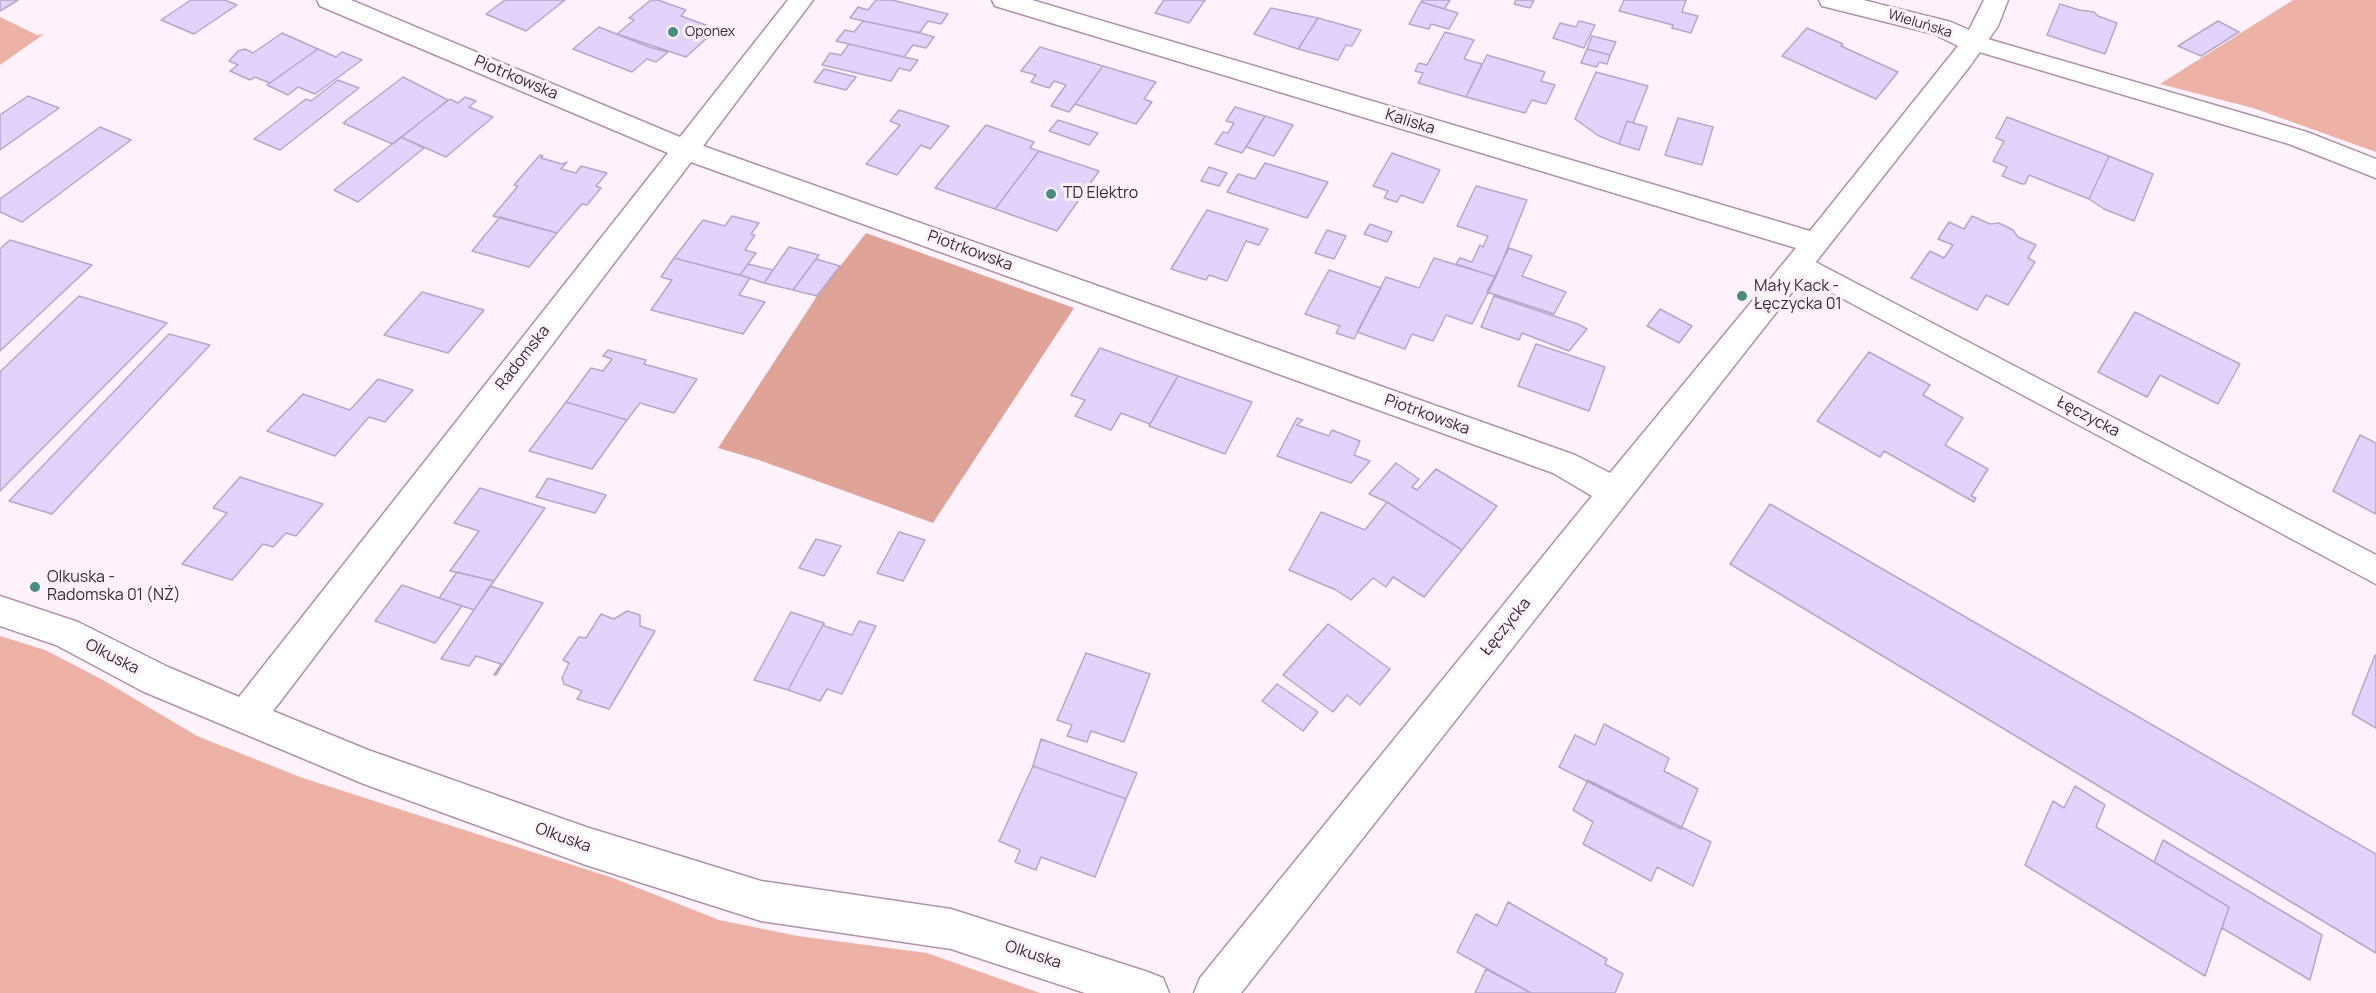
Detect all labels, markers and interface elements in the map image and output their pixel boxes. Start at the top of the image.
street label: Wieluńska [1886,6,1954,42]
place label: Oponex [685,24,735,40]
marker: Oponex [666,25,680,39]
street label: Piotrkowska [471,52,561,104]
street label: Kaliska [1383,105,1437,139]
place label: TD Elektro [1063,184,1138,204]
marker: TD Elektro [1044,187,1058,201]
street label: Piotrkowska [925,227,1015,275]
place label: Mały Kack - Łęczycka 01 [1754,277,1842,315]
marker: Mały Kack - Łęczycka 01 [1735,289,1749,303]
street label: Radomska [492,322,554,394]
street label: Piotrkowska [1382,391,1472,439]
street label: Łęczycka [2053,392,2123,442]
place label: Olkuska - Radomska 01 (NŻ) [47,568,181,606]
marker: Olkuska - Radomska 01 (NŻ) [28,580,42,594]
street label: Łęczycka [1477,594,1535,660]
street label: Olkuska [82,635,142,679]
street label: Olkuska [532,819,594,857]
street label: Olkuska [1002,937,1064,973]

